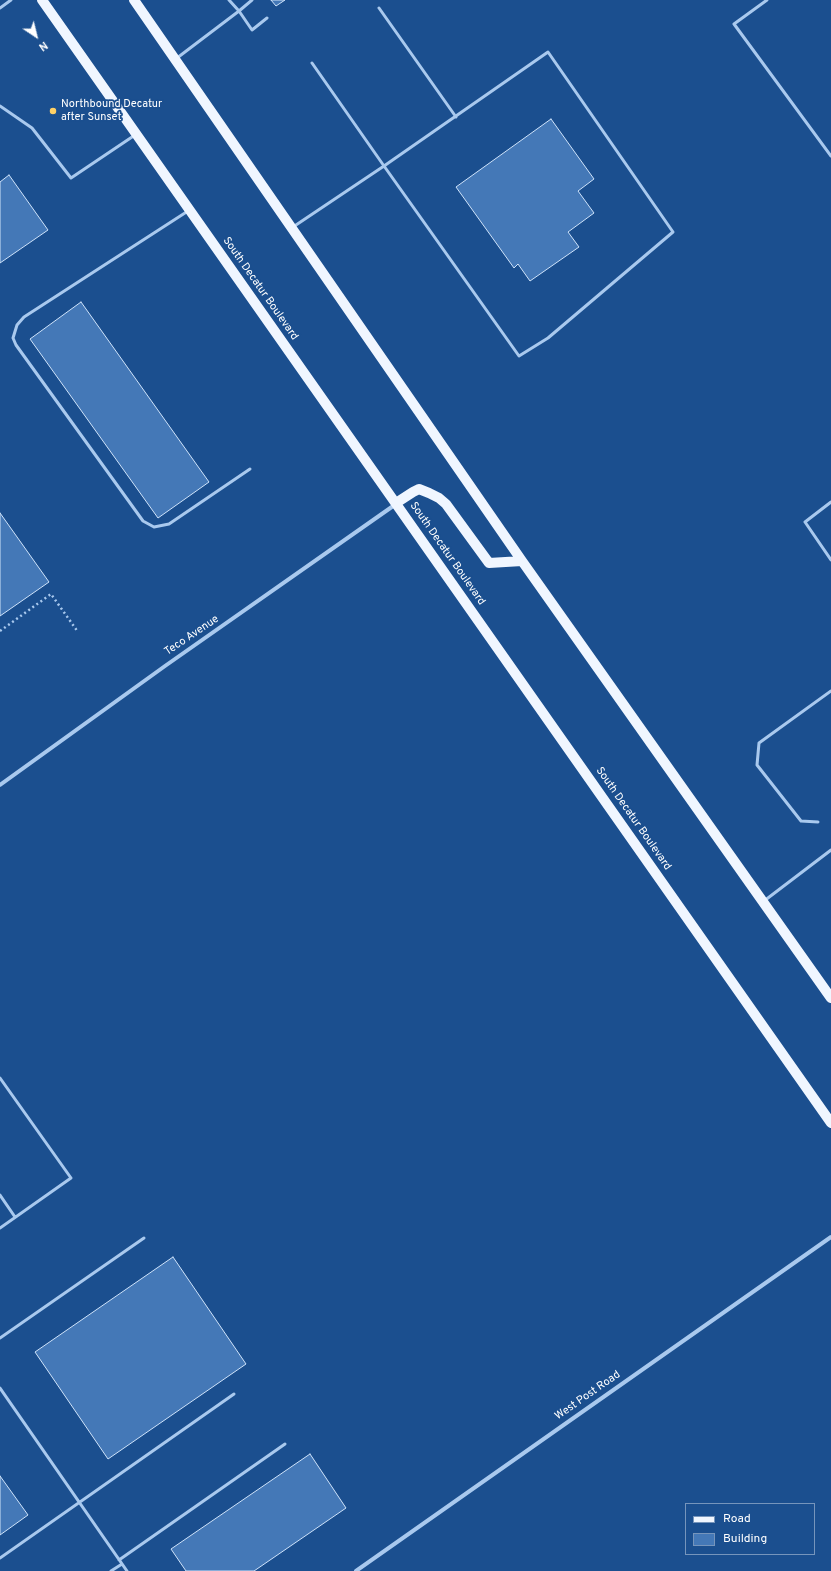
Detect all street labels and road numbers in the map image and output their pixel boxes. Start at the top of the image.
street label: South Decatur Boulevard [219,235,301,343]
street label: South Decatur Boulevard [406,500,488,608]
street label: Teco Avenue [162,613,222,659]
street label: South Decatur Boulevard [592,765,674,873]
street label: West Post Road [553,1369,623,1423]

